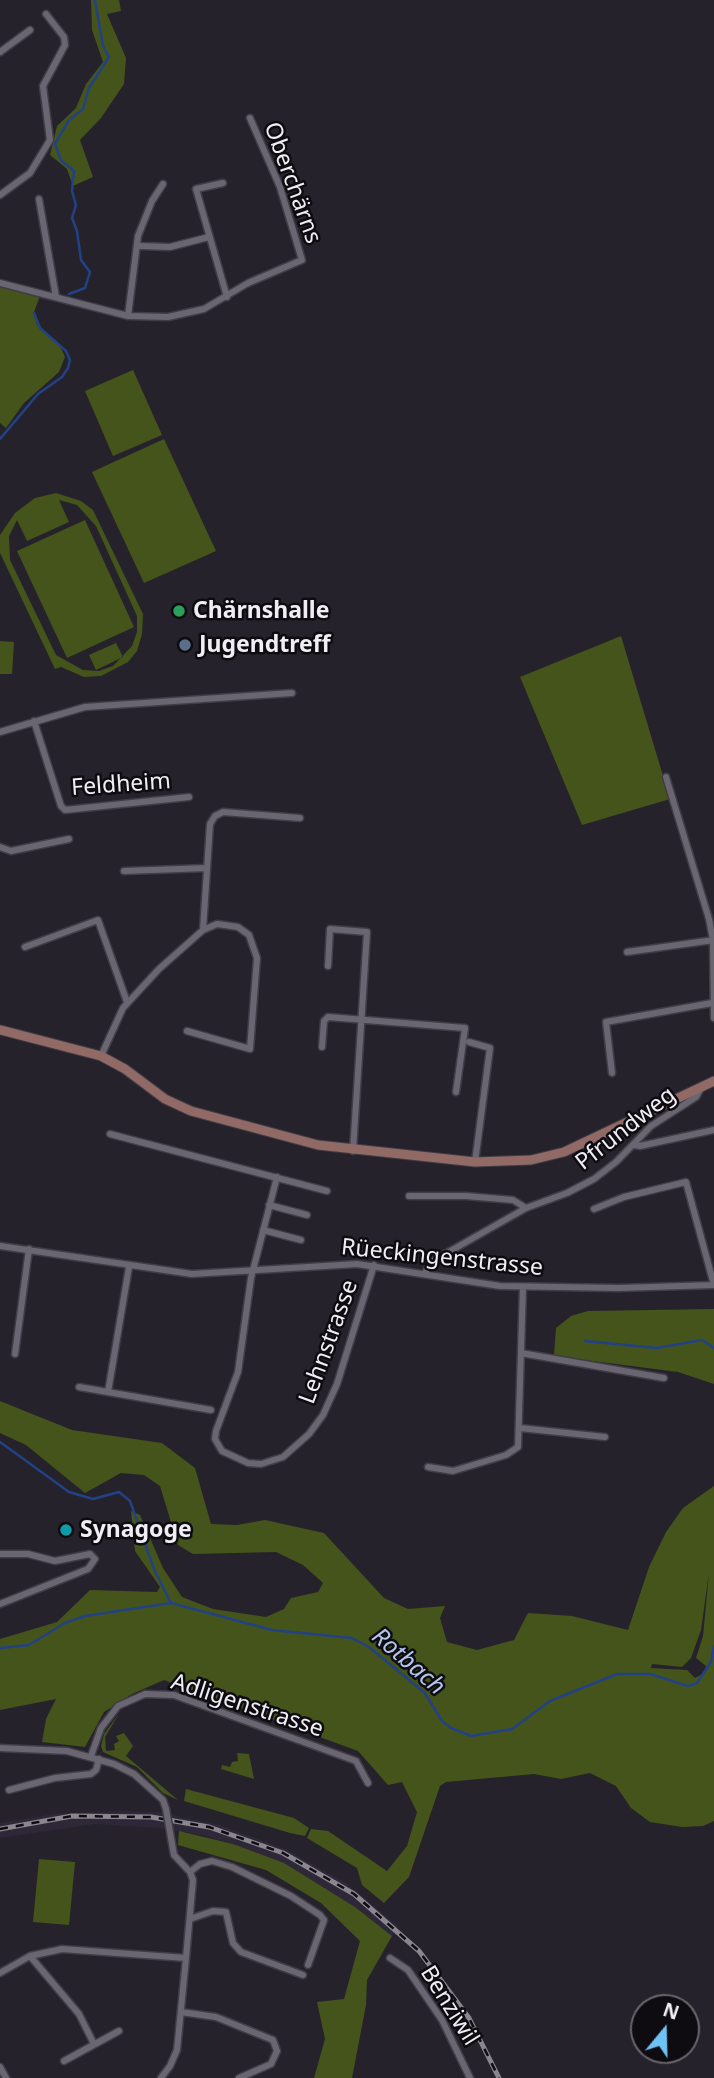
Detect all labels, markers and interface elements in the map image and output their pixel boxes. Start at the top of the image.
street label: Oberchärns [257,119,327,247]
place label: Chärnshalle [193,597,329,625]
marker: Chärnshalle [171,603,187,619]
place label: Jugendtreff [199,631,331,659]
marker: Jugendtreff [177,637,193,653]
street label: Feldheim [70,768,172,802]
street label: Pfrundweg [571,1081,681,1177]
street label: Rüeckingenstrasse [340,1234,544,1282]
street label: Lehnstrasse [294,1276,364,1408]
place label: Synagoge [80,1516,192,1544]
marker: Synagoge [58,1522,74,1538]
water label: Rotbach [366,1622,450,1702]
street label: Adligenstrasse [167,1668,327,1744]
street label: Benziwil [414,1961,484,2051]
north arrow [630,1994,700,2064]
text: N [660,1996,683,2026]

